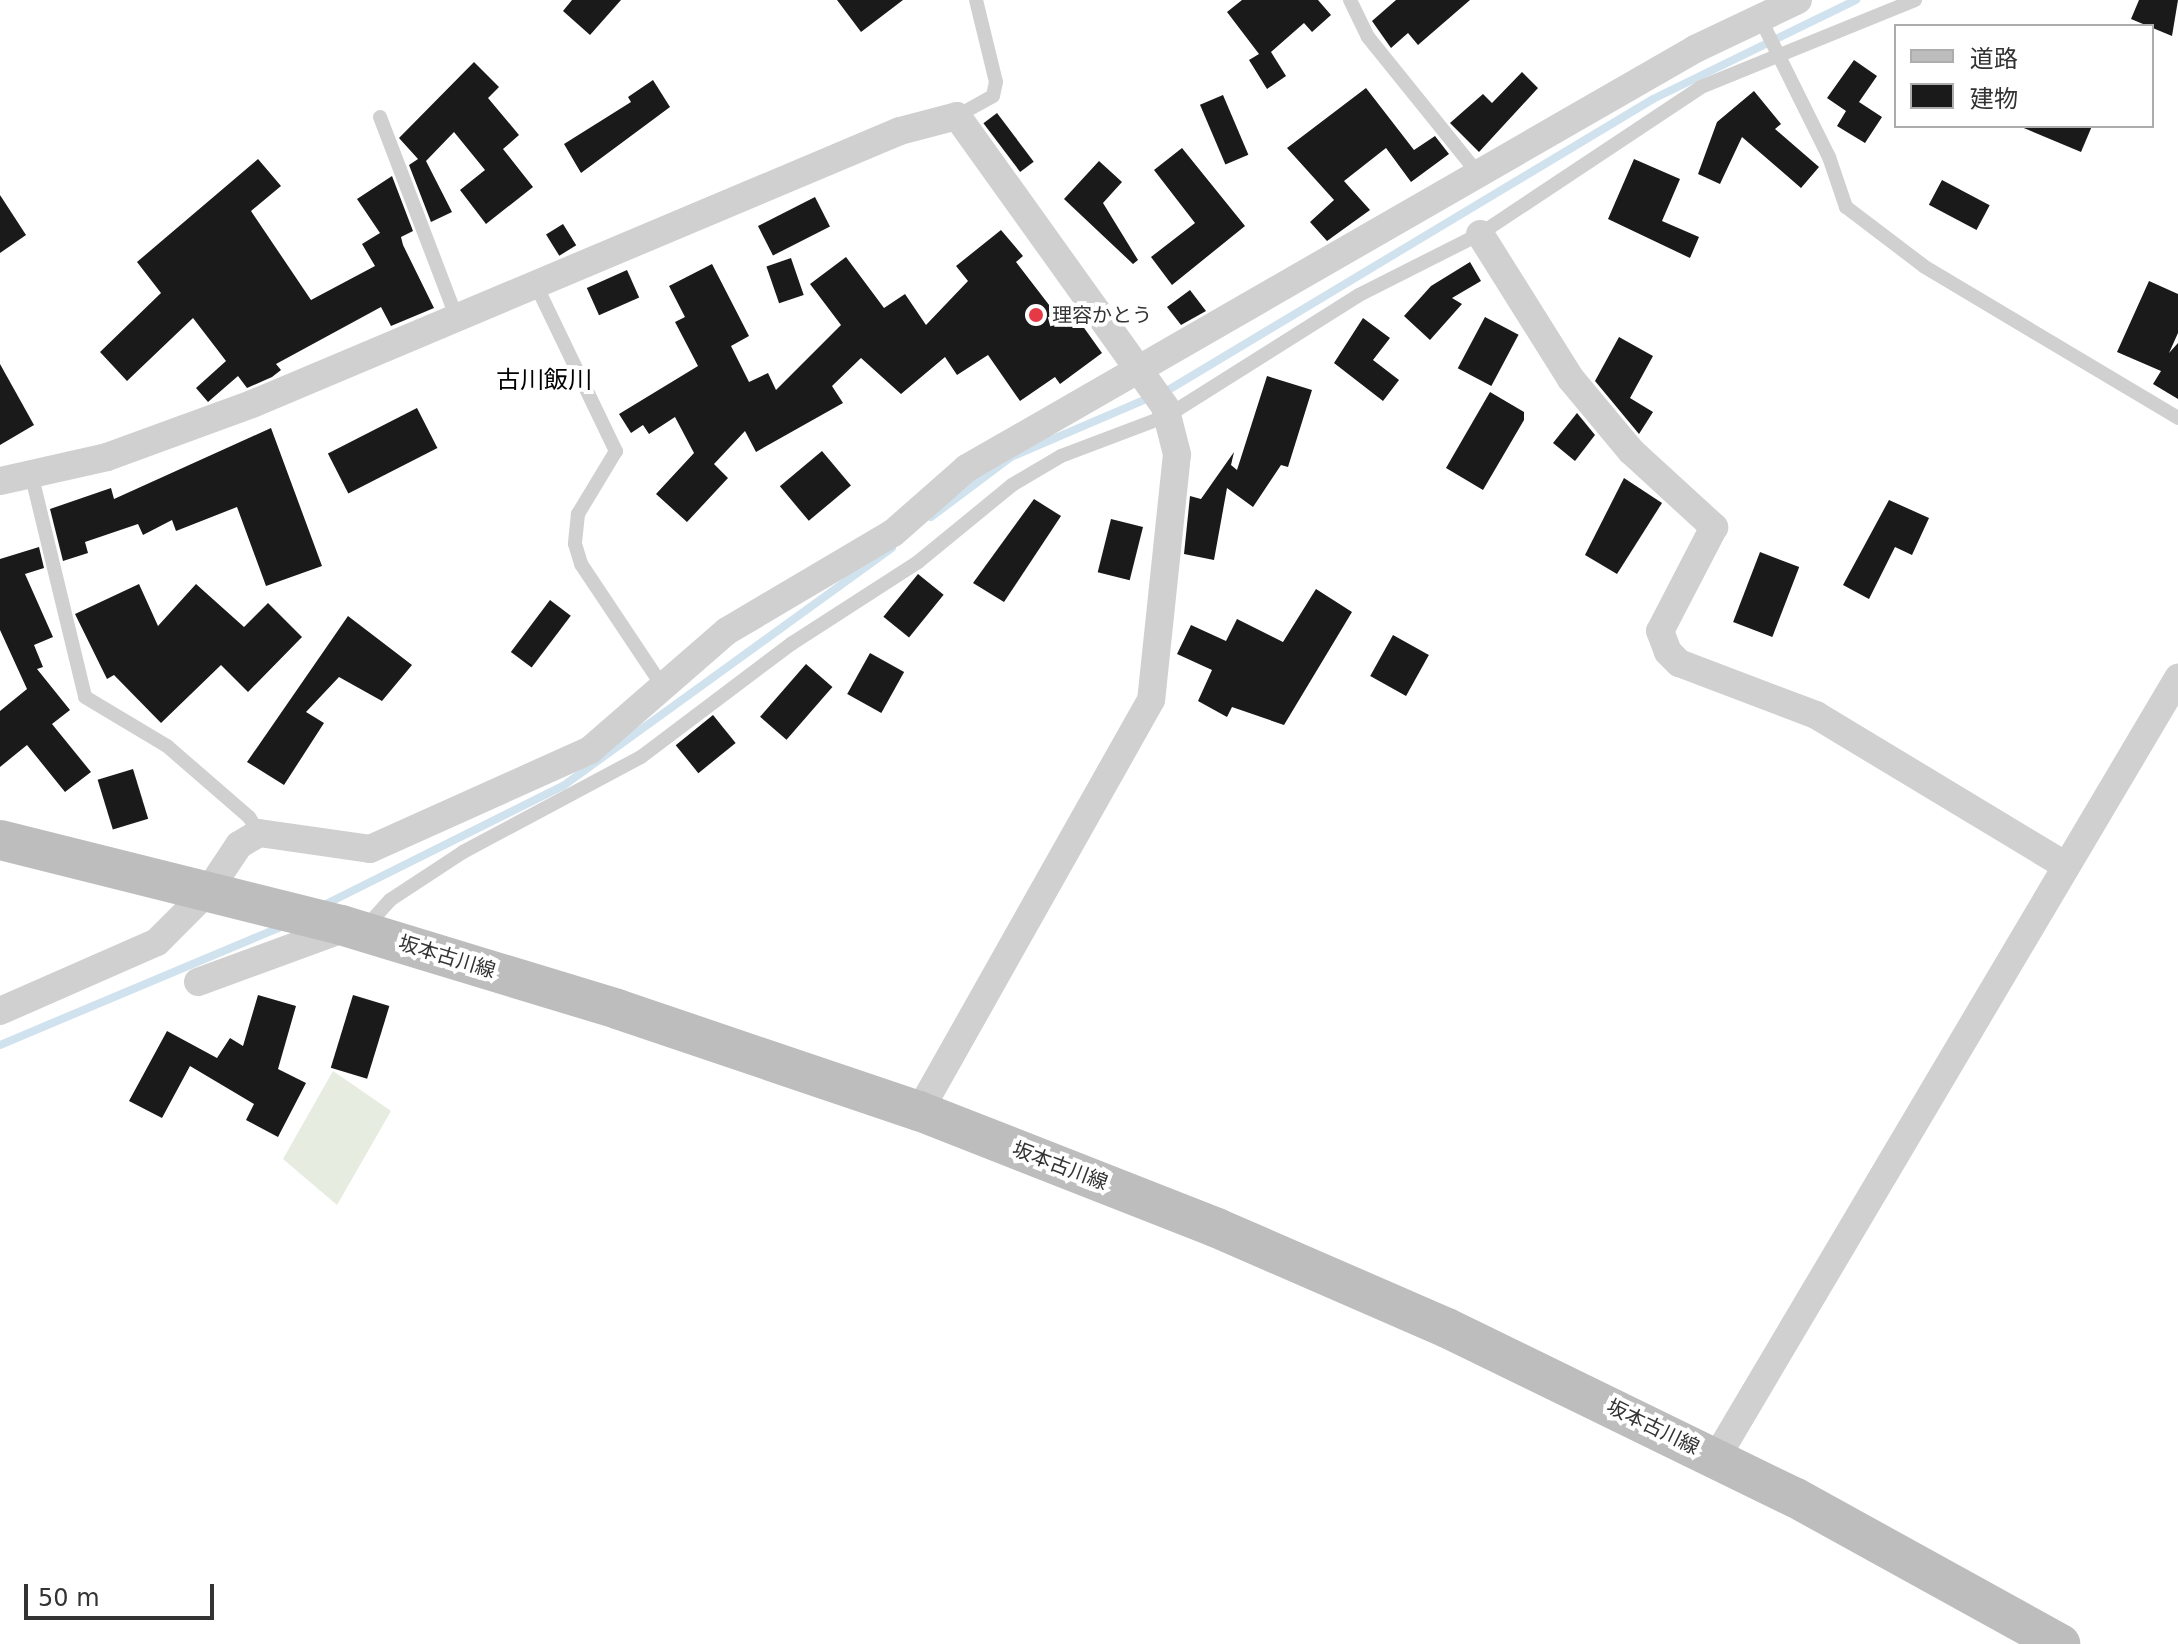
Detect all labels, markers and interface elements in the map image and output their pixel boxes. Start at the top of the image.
legend [1894,24,2154,128]
text: 道路 [1970,45,2018,73]
text: 建物 [1970,85,2018,113]
place label: 理容かとう [1052,303,1152,327]
marker: 理容かとう [1027,306,1045,324]
district label: 古川飯川 [496,367,592,395]
street label: 坂本古川線 [396,931,498,983]
street label: 坂本古川線 [1009,1137,1111,1195]
street label: 坂本古川線 [1603,1394,1703,1460]
scale bar [28,1568,218,1618]
text: 50 m [38,1584,100,1612]

